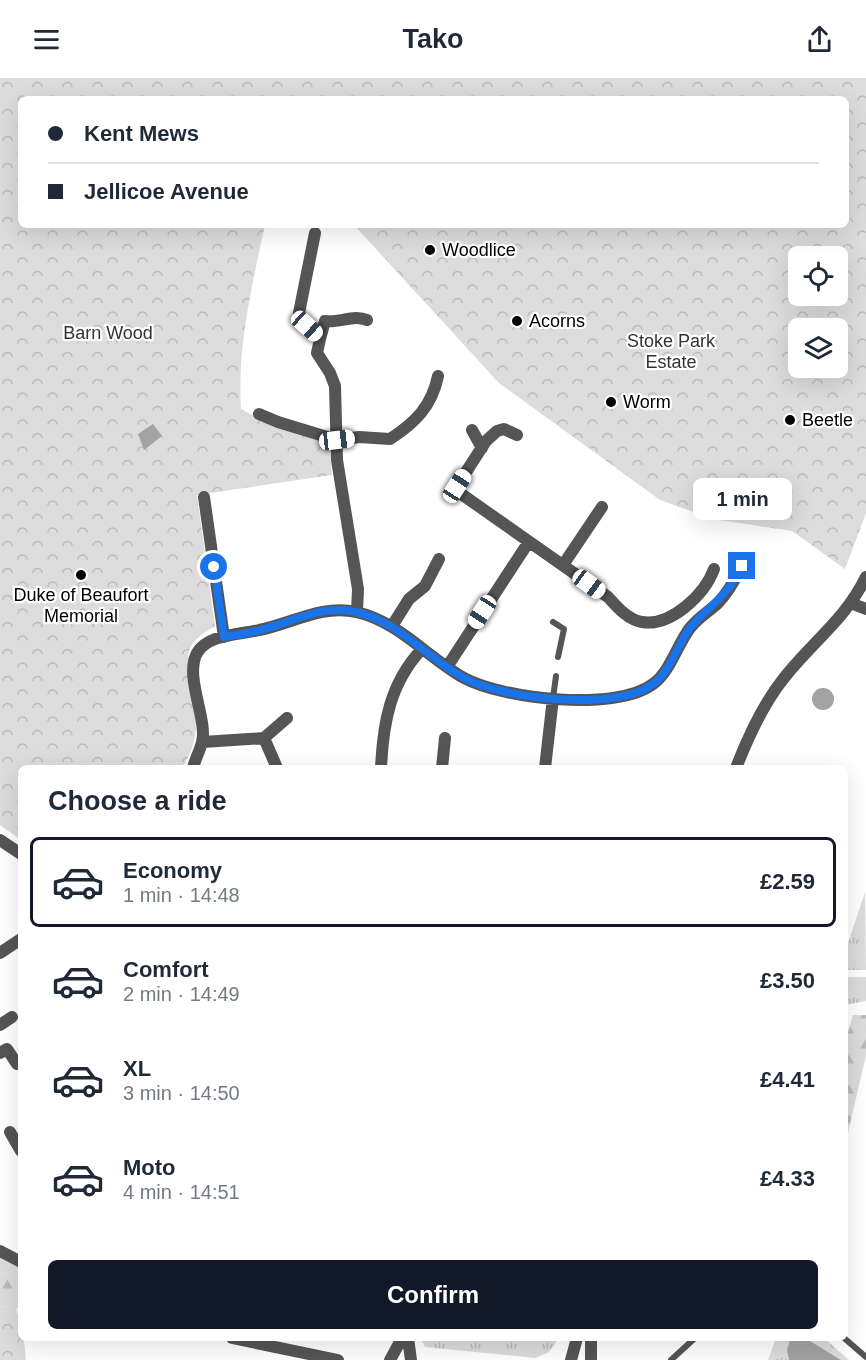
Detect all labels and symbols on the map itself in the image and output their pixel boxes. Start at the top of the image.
place label: Woodlice [442,240,516,260]
marker: Woodlice [423,243,437,257]
car [288,307,326,345]
place label: Acorns [529,311,585,331]
marker: Acorns [510,314,524,328]
park label: Barn Wood [63,323,153,343]
park label: Stoke Park Estate [627,331,716,372]
place label: Worm [623,392,671,412]
marker: Worm [604,395,618,409]
place label: Beetle [802,410,853,430]
marker: Beetle [783,413,797,427]
car [318,429,356,451]
car [440,466,474,506]
callout: 1 min [692,479,792,521]
route end [728,552,755,579]
route start [200,553,227,580]
car [569,566,609,602]
marker: Duke of Beaufort Memorial [74,568,88,582]
place label: Duke of Beaufort Memorial [13,585,149,626]
car [465,592,499,632]

